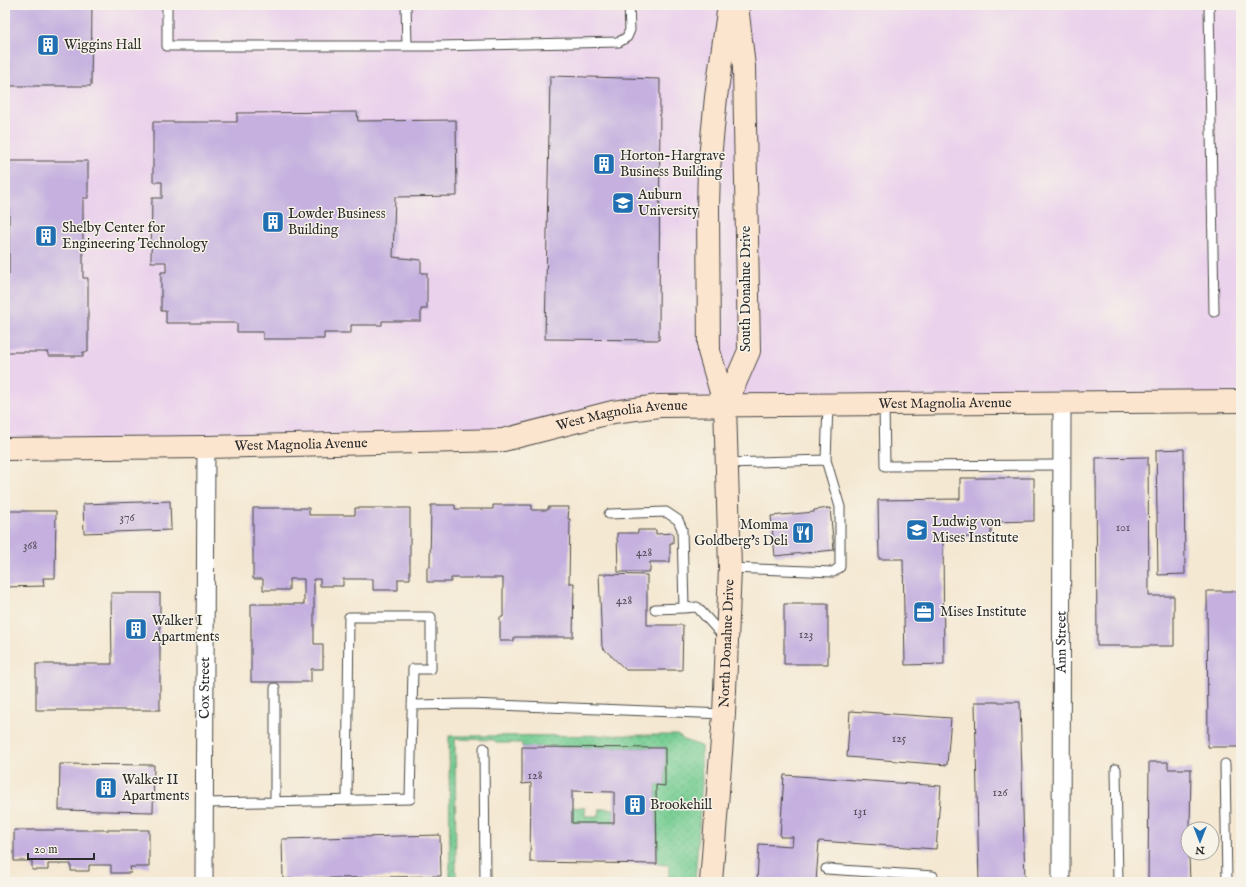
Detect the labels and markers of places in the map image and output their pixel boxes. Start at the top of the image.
building icon: Wiggins Hall [35,32,61,58]
place label: Wiggins Hall [64,36,141,54]
place label: Horton-Hargrave Business Building [620,147,726,181]
building icon: Horton-Hargrave Business Building [591,151,617,177]
place label: Auburn University [637,186,699,220]
school or university icon: Auburn University [610,190,636,216]
place label: Lowder Business Building [288,205,386,239]
building icon: Lowder Business Building [260,209,286,235]
place label: Shelby Center for Engineering Technology [62,219,208,253]
building icon: Shelby Center for Engineering Technology [33,223,59,249]
place label: Ludwig von Mises Institute [932,513,1019,547]
place label: Momma Goldberg's Deli [694,516,789,550]
school or university icon: Ludwig von Mises Institute [904,517,930,543]
restaurant icon: Momma Goldberg's Deli [790,520,816,546]
office icon: Mises Institute [911,599,937,625]
place label: Mises Institute [940,603,1027,621]
place label: Walker I Apartments [151,612,219,646]
building icon: Walker I Apartments [123,616,149,642]
place label: Walker II Apartments [121,771,189,805]
building icon: Walker II Apartments [93,775,119,801]
building icon: Brookehill [622,792,648,818]
place label: Brookehill [650,796,712,814]

